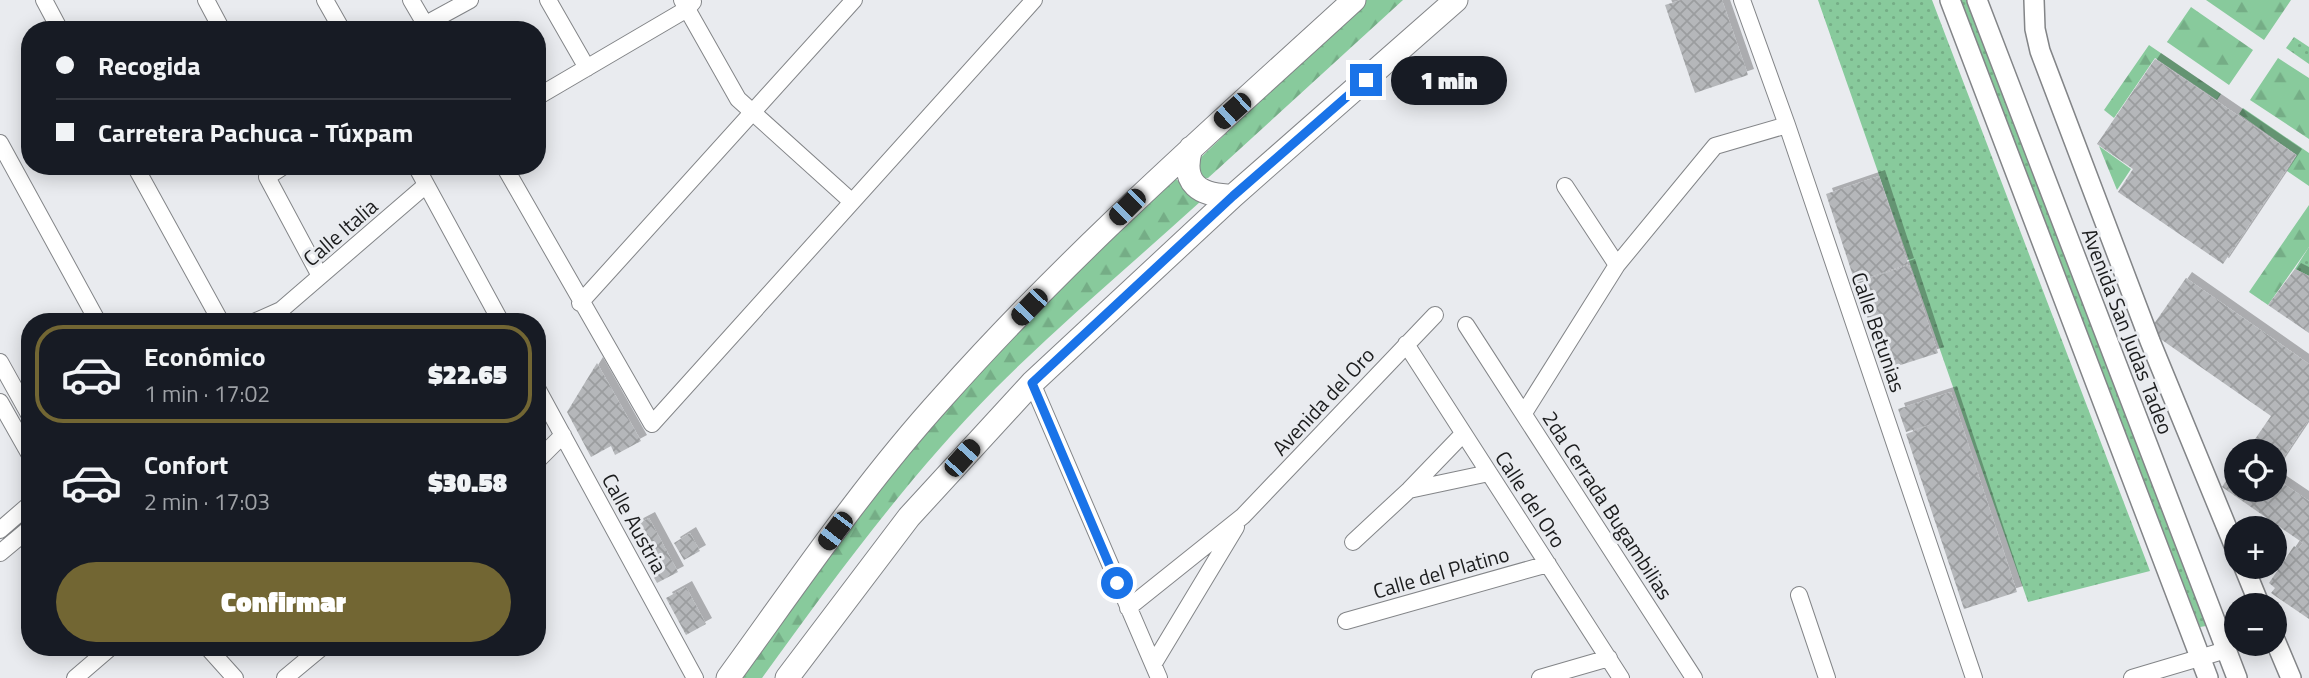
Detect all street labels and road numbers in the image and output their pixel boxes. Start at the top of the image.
street label: Calle Italia [296,190,385,274]
street label: Avenida San Judas Tadeo [2074,223,2182,439]
street label: Calle Betunias [1844,268,1914,396]
street label: Avenida del Oro [1264,340,1382,462]
street label: 2da Cerrada Bugambilias [1535,404,1681,606]
street label: Calle del Oro [1488,444,1574,554]
street label: Calle Austria [594,467,676,579]
street label: Calle del Platino [1369,537,1513,607]

